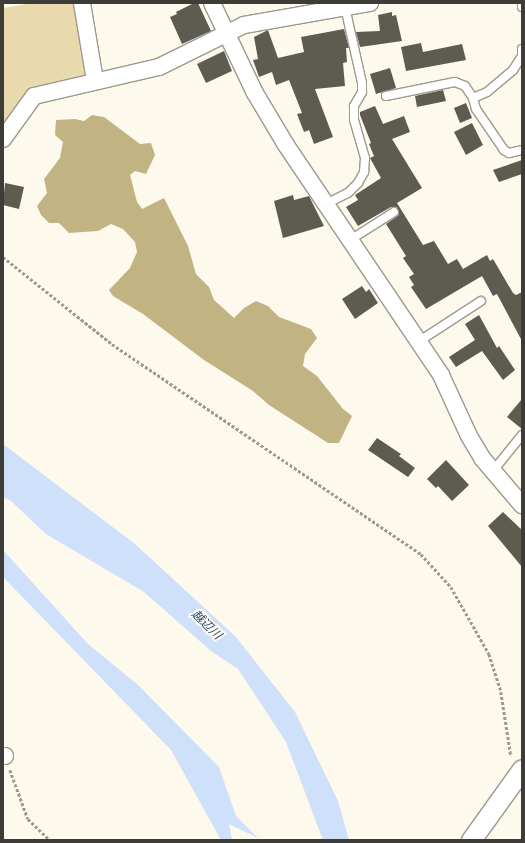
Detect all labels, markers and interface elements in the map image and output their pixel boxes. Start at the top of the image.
water label: 越辺川 [188,607,224,643]

